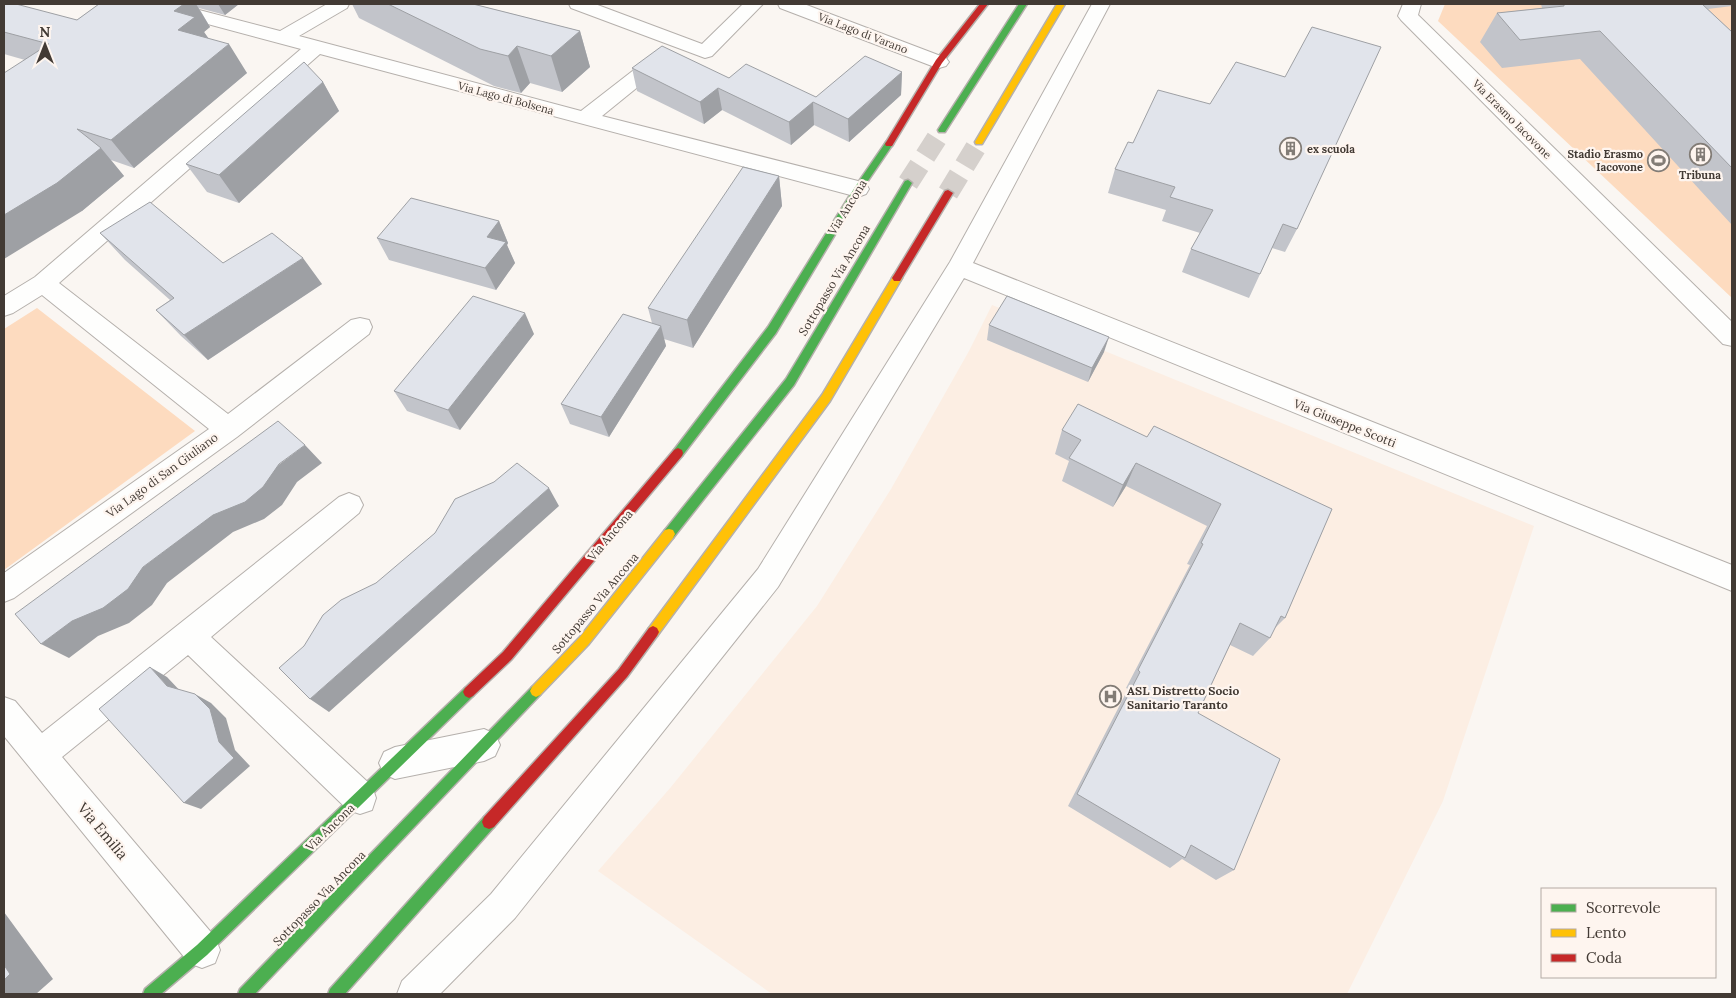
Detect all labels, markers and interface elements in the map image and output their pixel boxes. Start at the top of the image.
street label: Via Lago di Varano [815,9,910,57]
north arrow [20,20,70,70]
text: N [40,23,51,41]
street label: Via Erasmo Iacovone [1469,76,1555,162]
street label: Via Lago di Bolsena [456,78,556,118]
building icon: ex scuola [1279,137,1303,161]
place label: ex scuola [1307,142,1355,156]
building icon: Tribuna [1688,142,1712,166]
place label: Stadio Erasmo Iacovone [1567,147,1643,174]
sports icon: Stadio Erasmo Iacovone [1647,148,1671,172]
place label: Tribuna [1679,168,1721,182]
street label: Via Ancona [824,177,870,238]
street label: Sottopasso Via Ancona [795,222,873,338]
street label: Via Giuseppe Scotti [1291,395,1398,450]
street label: Via Lago di San Giuliano [102,429,221,521]
street label: Via Ancona [584,506,636,564]
street label: Sottopasso Via Ancona [548,550,642,656]
place label: ASL Distretto Socio Sanitario Taranto [1127,683,1239,712]
hospital icon: ASL Distretto Socio Sanitario Taranto [1099,685,1123,709]
street label: Via Emilia [73,798,132,864]
street label: Via Ancona [302,800,358,855]
street label: Sottopasso Via Ancona [270,847,368,949]
legend [1541,888,1716,978]
text: Scorrevole [1586,898,1661,917]
text: Lento [1586,923,1627,942]
text: Coda [1586,948,1622,967]

